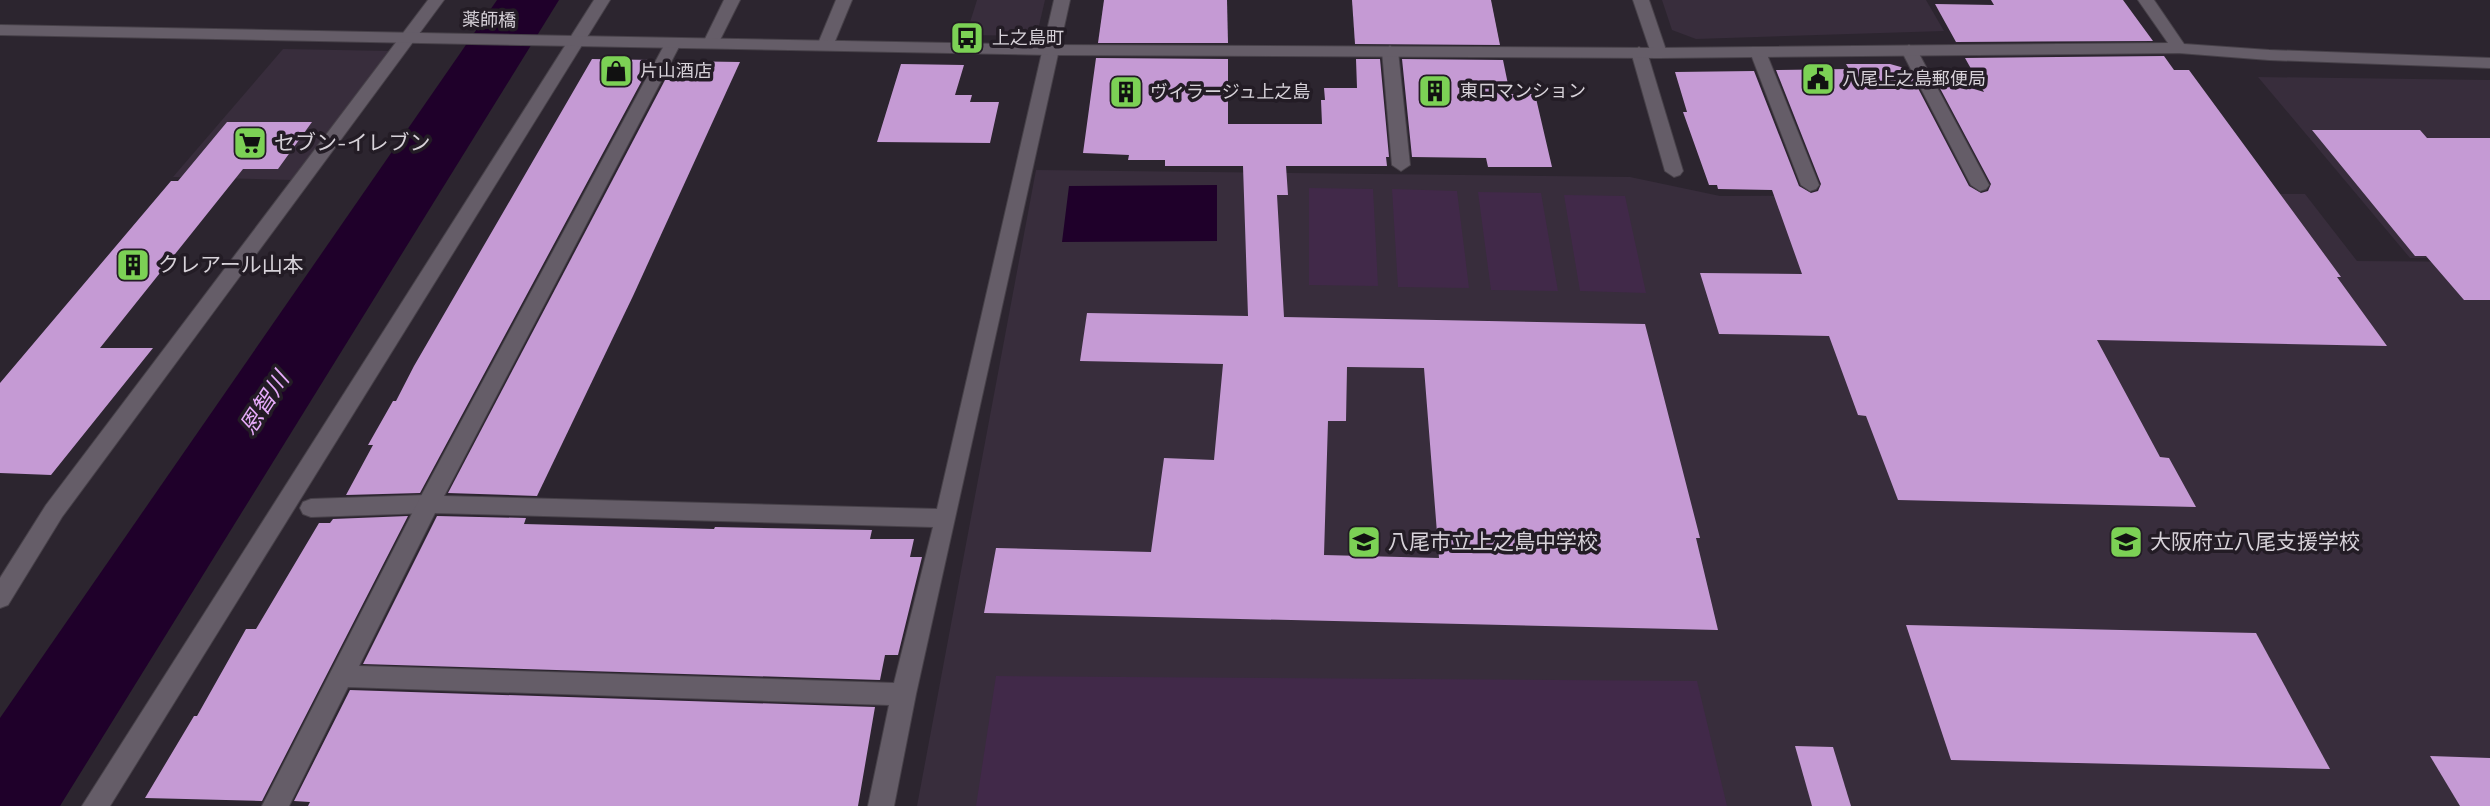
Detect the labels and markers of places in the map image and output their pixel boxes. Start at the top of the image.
bus stop icon: 上之島町 [948,19,986,57]
place label: 上之島町 [992,26,1064,48]
shop icon: 片山酒店 [597,52,635,90]
place label: 片山酒店 [640,59,712,81]
public building icon: 八尾上之島郵便局 [1799,60,1837,98]
place label: 八尾上之島郵便局 [1842,67,1986,89]
building icon: 東口マンション [1416,72,1454,110]
building icon: ヴィラージュ上之島 [1107,73,1145,111]
place label: 東口マンション [1460,79,1586,101]
place label: ヴィラージュ上之島 [1150,80,1310,102]
supermarket icon: セブン-イレブン [231,124,269,162]
place label: セブン-イレブン [274,129,430,154]
building icon: クレアール山本 [114,246,152,284]
place label: クレアール山本 [158,251,304,276]
school or university icon: 八尾市立上之島中学校 [1345,523,1383,561]
school or university icon: 大阪府立八尾支援学校 [2107,523,2145,561]
place label: 八尾市立上之島中学校 [1388,528,1598,553]
place label: 大阪府立八尾支援学校 [2150,528,2360,553]

